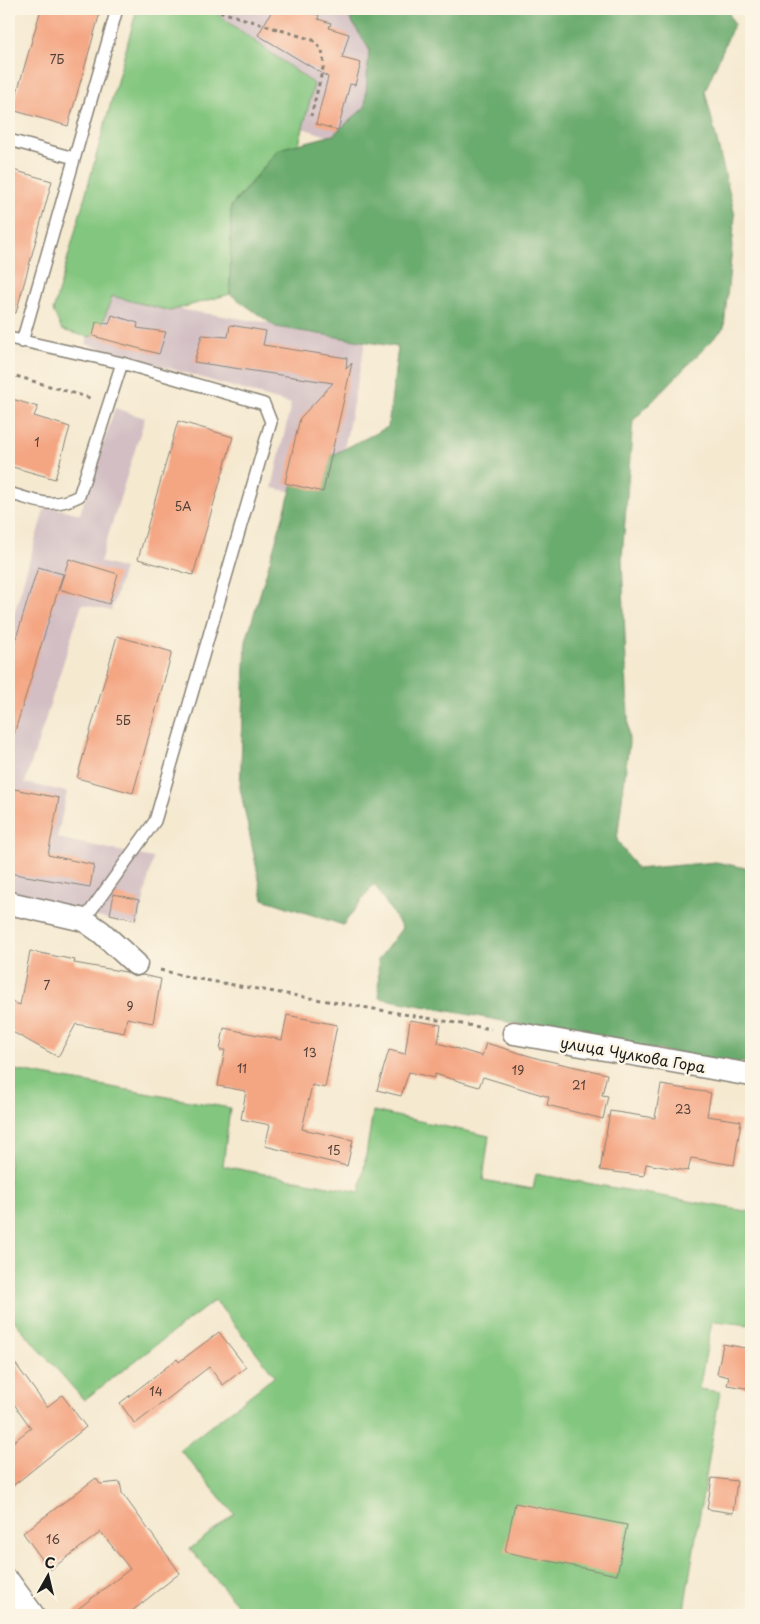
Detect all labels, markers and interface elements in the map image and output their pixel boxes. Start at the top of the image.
house number: 7Б [50,50,65,68]
house number: 1 [34,433,40,451]
house number: 5А [175,497,191,515]
house number: 5Б [115,711,131,729]
house number: 7 [44,976,51,994]
house number: 9 [126,997,134,1015]
street label: улица Чулкова Гора [559,1030,708,1078]
house number: 13 [303,1043,317,1061]
house number: 11 [237,1059,247,1077]
house number: 19 [512,1061,524,1079]
house number: 21 [572,1076,586,1094]
house number: 23 [675,1100,691,1118]
house number: 15 [327,1141,341,1159]
house number: 14 [149,1382,163,1400]
house number: 16 [46,1530,60,1548]
north arrow [22,1552,72,1602]
text: С [43,1552,57,1574]

